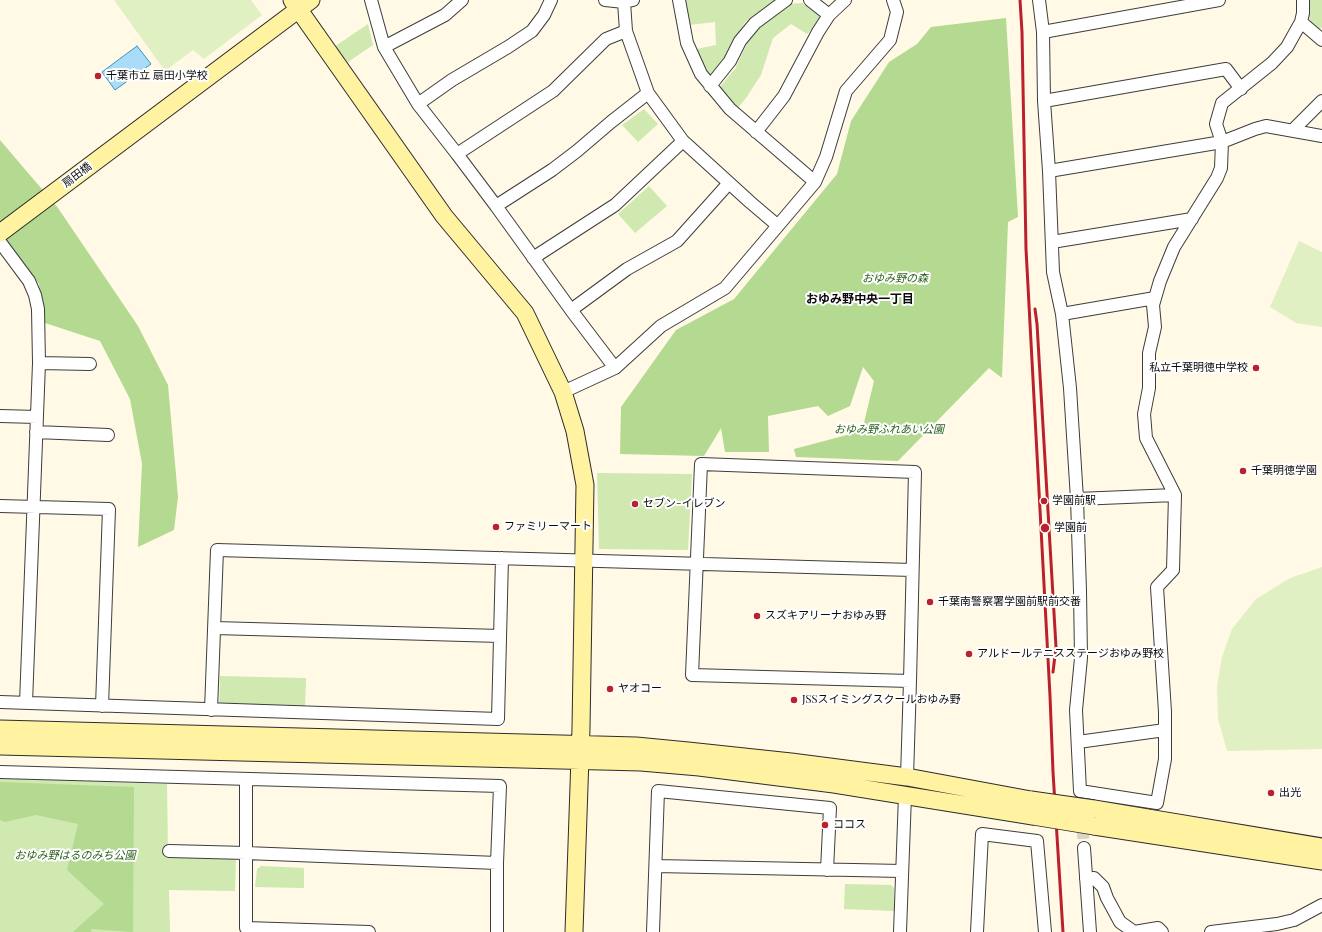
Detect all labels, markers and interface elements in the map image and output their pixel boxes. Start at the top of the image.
place label: 千葉市立 扇田小学校 [106,69,208,83]
marker: 千葉市立 扇田小学校 [93,71,103,81]
street label: 扇田橋 [60,160,94,190]
park label: おゆみ野の森 [862,272,928,286]
district label: おゆみ野中央一丁目 [806,292,914,306]
place label: 私立千葉明徳中学校 [1149,361,1248,375]
marker: 私立千葉明徳中学校 [1251,363,1261,373]
park label: おゆみ野ふれあい公園 [834,423,944,437]
place label: 千葉明徳学園 [1251,464,1317,478]
marker: 千葉明徳学園 [1238,466,1248,476]
place label: 学園前駅 [1052,494,1096,508]
marker: 学園前駅 [1039,496,1049,506]
place label: セブン-イレブン [643,497,725,511]
marker: セブン-イレブン [630,499,640,509]
place label: ファミリーマート [504,520,592,534]
place label: 学園前 [1054,521,1087,535]
marker: ファミリーマート [491,522,501,532]
marker: 学園前 [1039,522,1051,534]
place label: 千葉南警察署学園前駅前交番 [938,595,1081,609]
marker: 千葉南警察署学園前駅前交番 [925,597,935,607]
place label: スズキアリーナおゆみ野 [765,609,886,623]
marker: スズキアリーナおゆみ野 [752,611,762,621]
place label: アルドールテニスステージおゆみ野校 [977,647,1164,661]
marker: アルドールテニスステージおゆみ野校 [964,649,974,659]
place label: ヤオコー [618,682,662,696]
marker: ヤオコー [605,684,615,694]
place label: JSSスイミングスクールおゆみ野 [802,693,960,707]
marker: JSSスイミングスクールおゆみ野 [789,695,799,705]
place label: 出光 [1279,786,1301,800]
marker: 出光 [1266,788,1276,798]
place label: ココス [833,818,866,832]
marker: ココス [820,820,830,830]
park label: おゆみ野はるのみち公園 [15,849,135,863]

